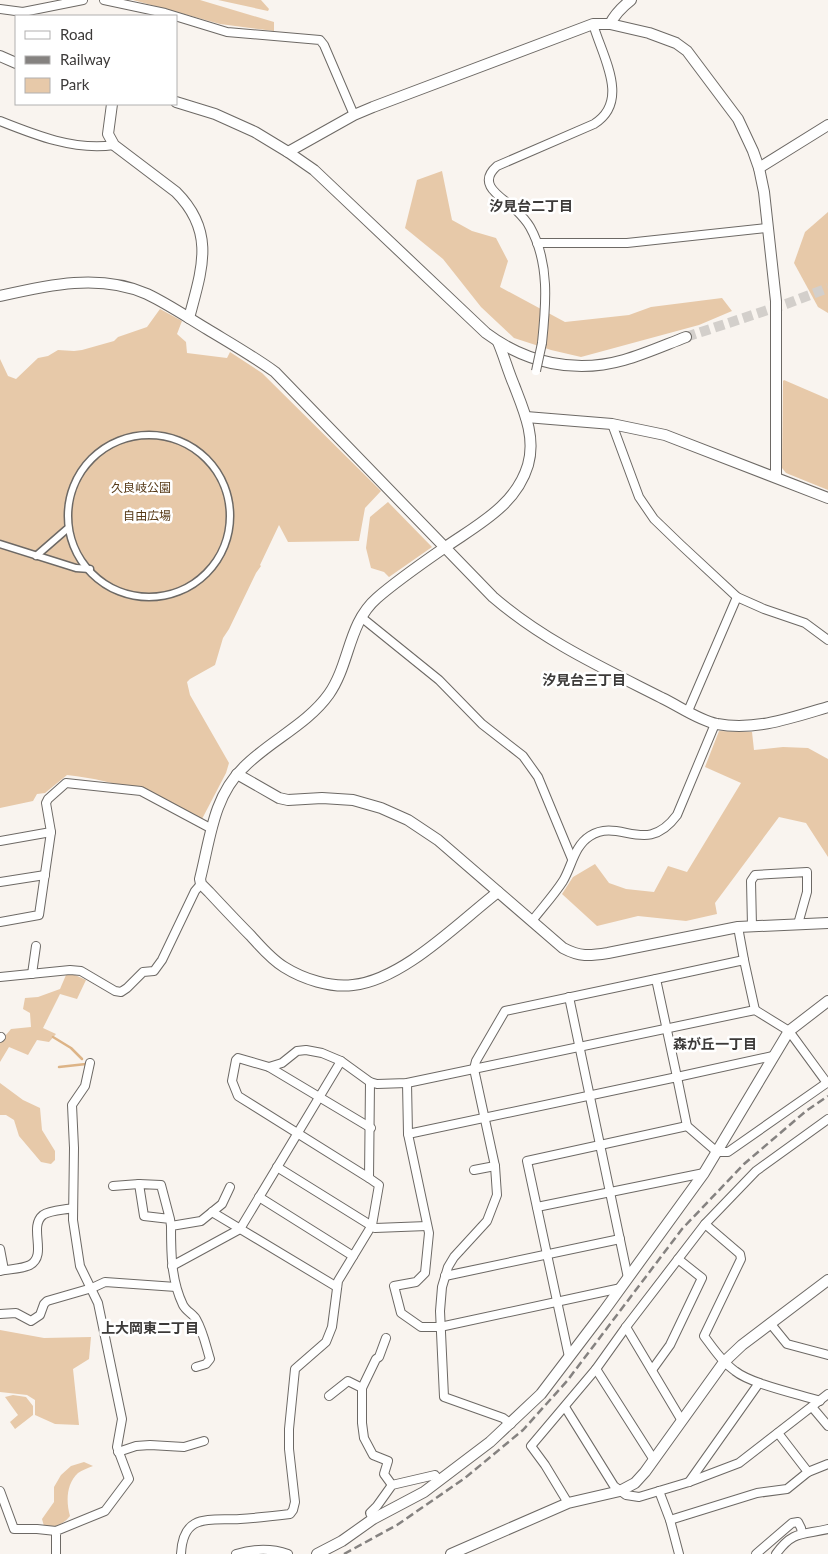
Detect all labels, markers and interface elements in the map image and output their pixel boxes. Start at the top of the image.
legend [15,15,178,105]
text: Road [60,25,93,43]
text: Railway [60,50,111,68]
text: Park [60,75,90,93]
district label: 汐見台二丁目 [489,197,573,214]
park label: 久良岐公園 [111,480,171,495]
park label: 自由広場 [123,508,171,523]
district label: 汐見台三丁目 [542,671,626,688]
district label: 森が丘一丁目 [673,1035,757,1052]
district label: 上大岡東二丁目 [101,1319,199,1336]

